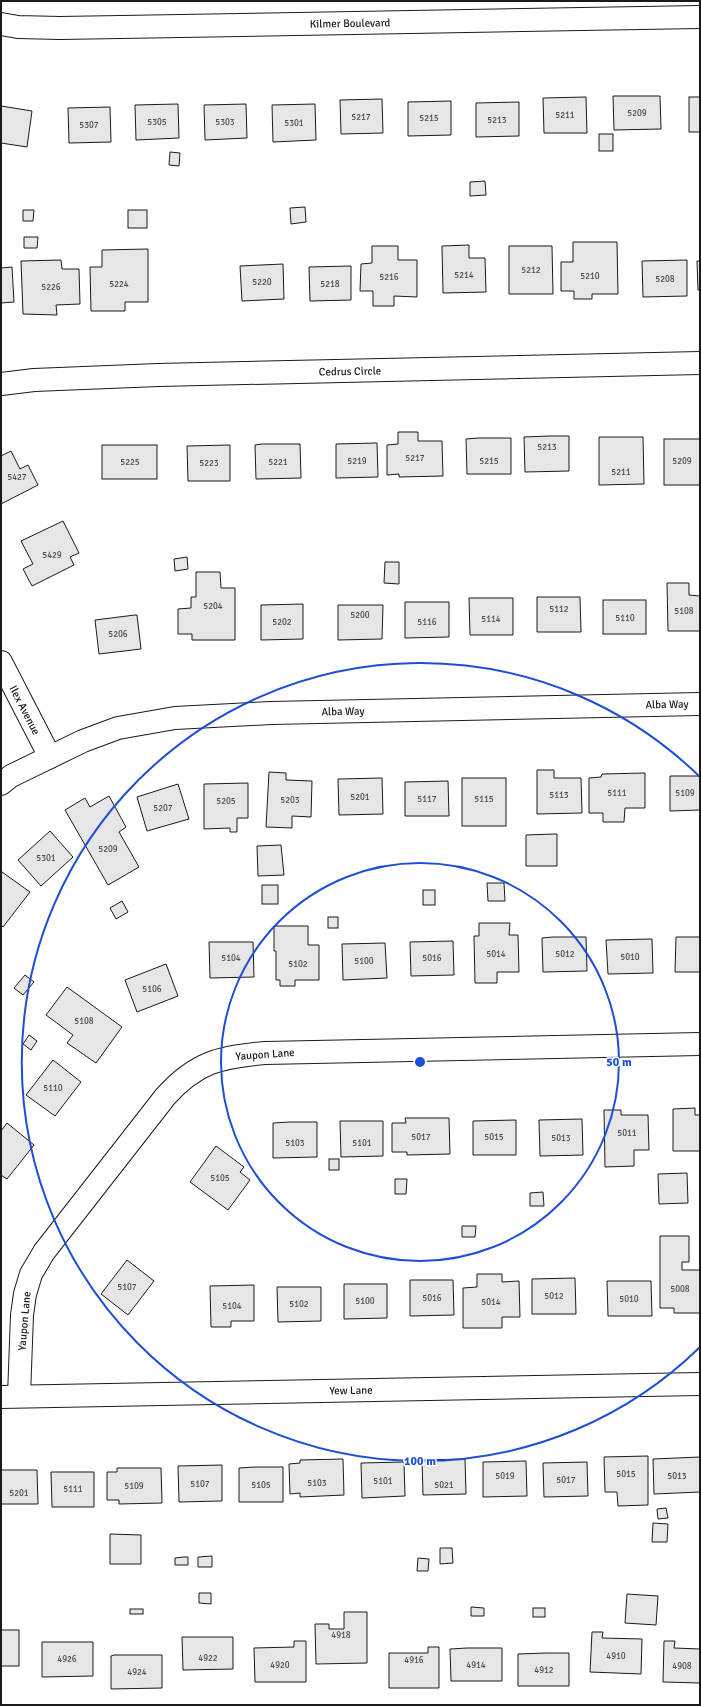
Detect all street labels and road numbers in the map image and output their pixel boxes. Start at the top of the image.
street label: Kilmer Boulevard [310,16,391,31]
street label: Cedrus Circle [319,364,381,379]
street label: Ilex Avenue [7,683,43,737]
street label: Alba Way [645,698,690,711]
street label: Alba Way [321,705,366,718]
street label: Yaupon Lane [235,1046,295,1063]
street label: Yaupon Lane [15,1291,34,1351]
street label: Yew Lane [329,1384,373,1397]

